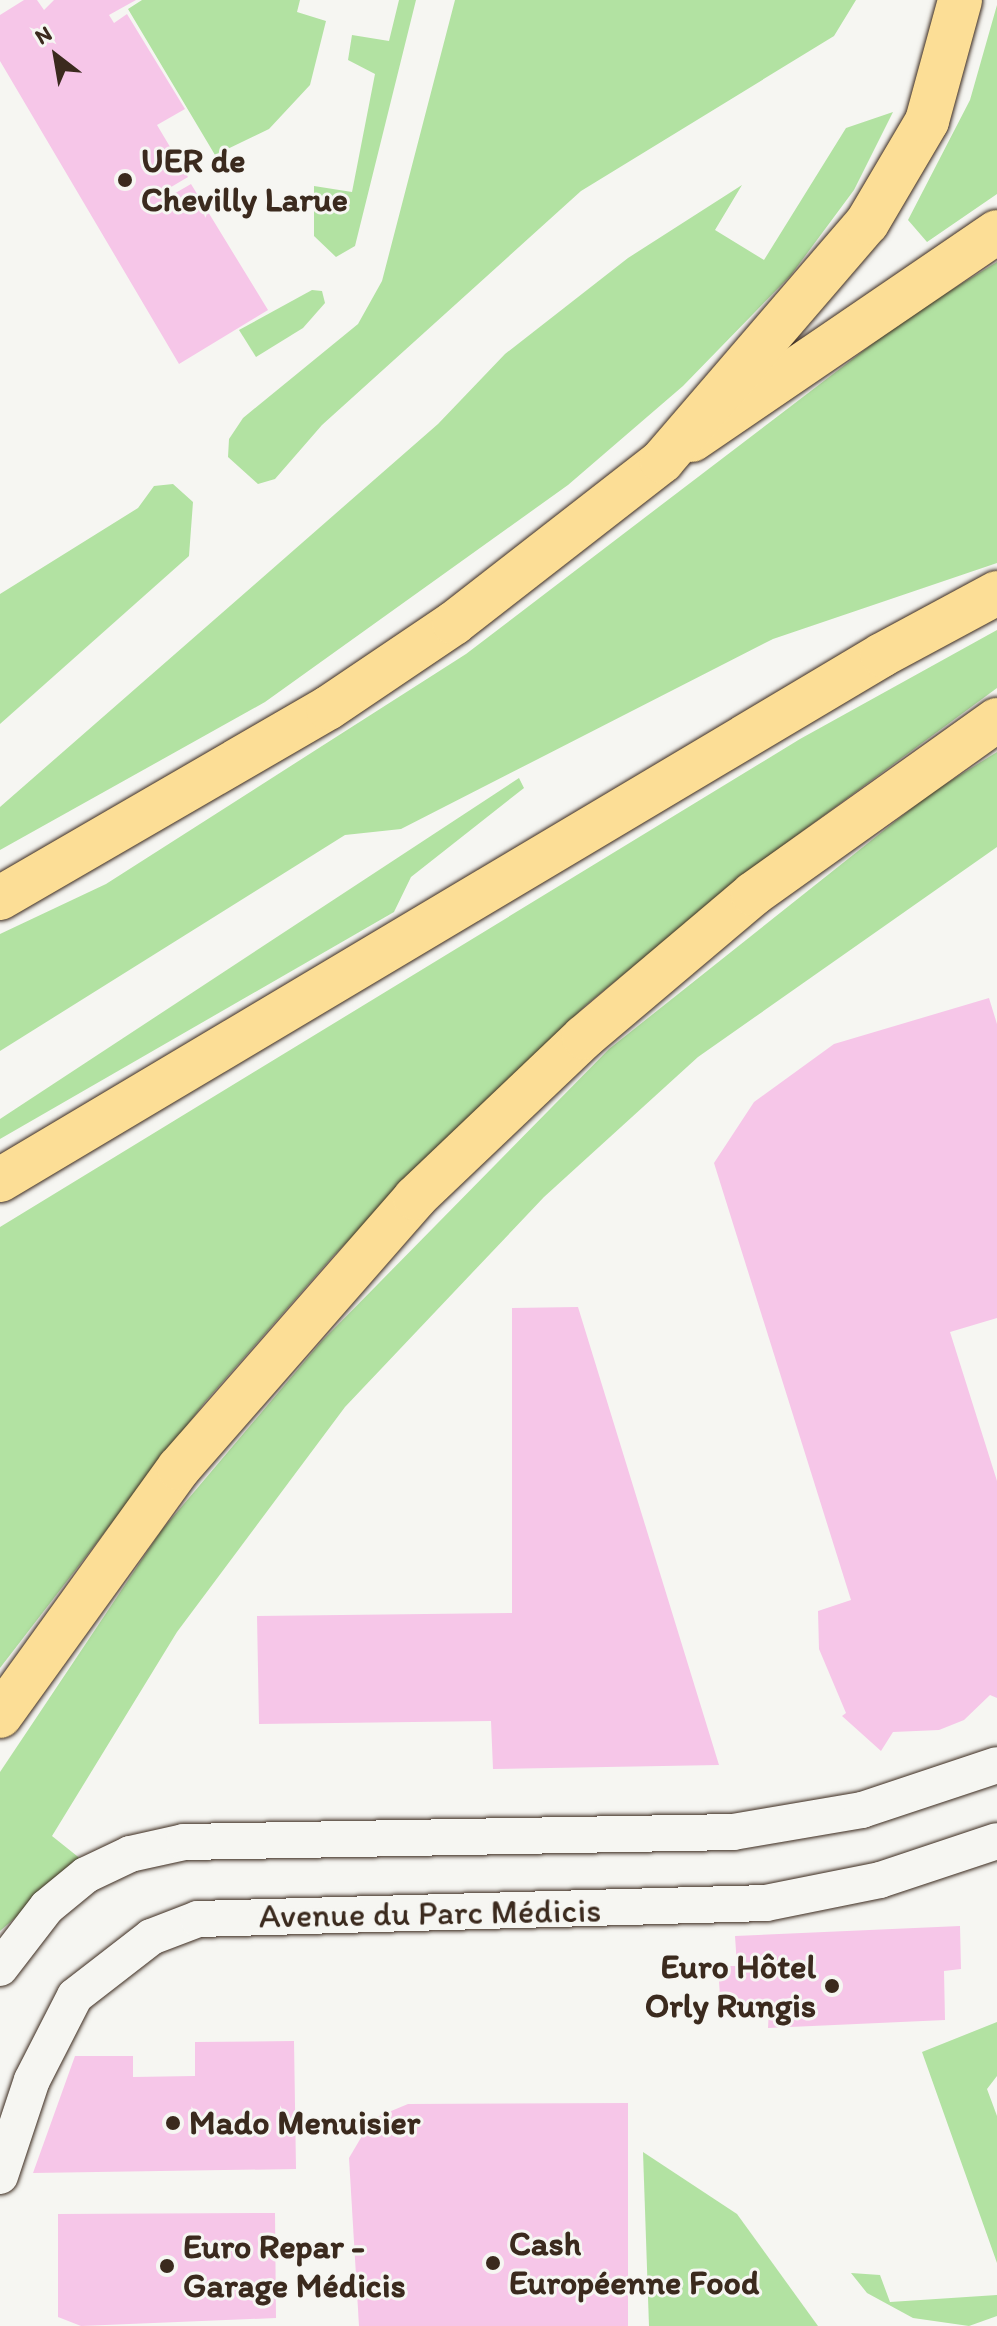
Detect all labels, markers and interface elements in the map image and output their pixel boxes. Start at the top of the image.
north arrow [16,16,96,96]
text: N [30,20,57,50]
place label: UER de Chevilly Larue [141,140,348,220]
marker: UER de Chevilly Larue [116,171,134,189]
street label: Avenue du Parc Médicis [259,1890,601,1936]
place label: Euro Hôtel Orly Rungis [645,1946,816,2026]
marker: Euro Hôtel Orly Rungis [823,1977,841,1995]
place label: Mado Menuisier [189,2103,420,2143]
marker: Mado Menuisier [164,2114,182,2132]
place label: Cash Européenne Food [509,2223,759,2302]
place label: Euro Repar - Garage Médicis [183,2226,406,2306]
marker: Cash Européenne Food [484,2254,502,2272]
marker: Euro Repar - Garage Médicis [158,2257,176,2275]

